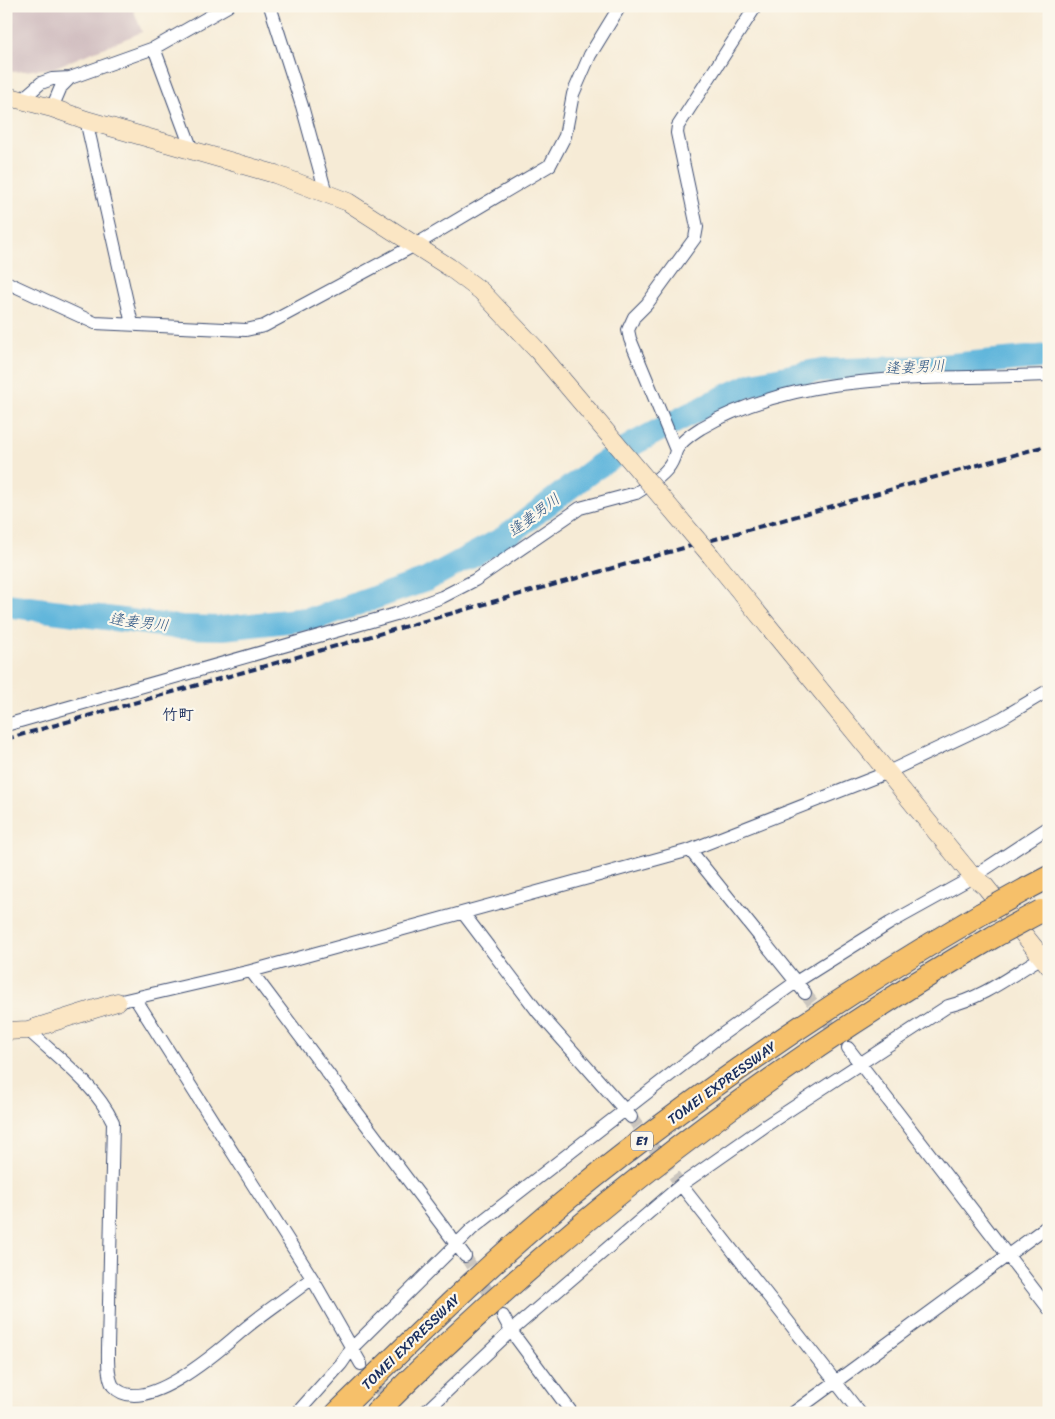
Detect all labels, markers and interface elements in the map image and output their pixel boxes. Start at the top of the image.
water label: 逢妻男川 [884,352,946,382]
water label: 逢妻男川 [502,487,566,543]
water label: 逢妻男川 [108,605,170,639]
district label: 竹町 [162,700,194,729]
street label: TOMEI EXPRESSWAY [662,1034,782,1131]
road number: E1 [631,1132,653,1150]
street label: TOMEI EXPRESSWAY [355,1288,467,1396]

